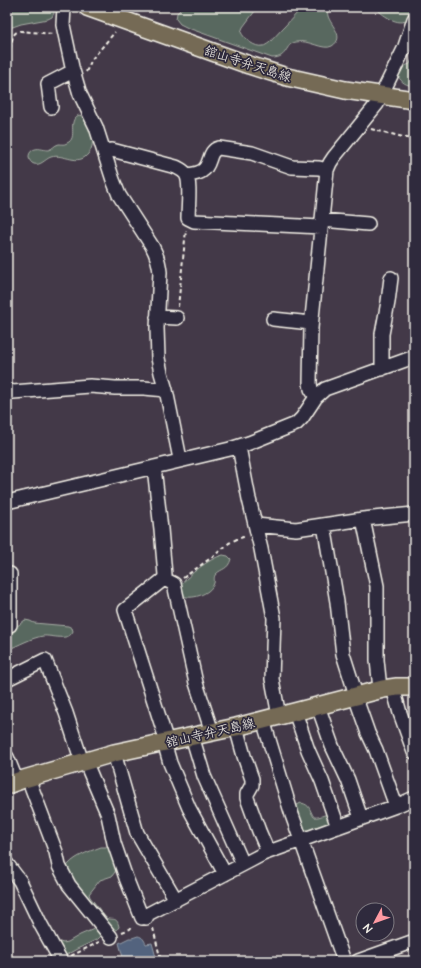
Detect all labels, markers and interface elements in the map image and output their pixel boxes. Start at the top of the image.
street label: 舘山寺弁天島線 [202,41,295,87]
street label: 舘山寺弁天島線 [164,714,258,752]
north arrow [355,902,395,942]
text: N [360,921,376,936]

